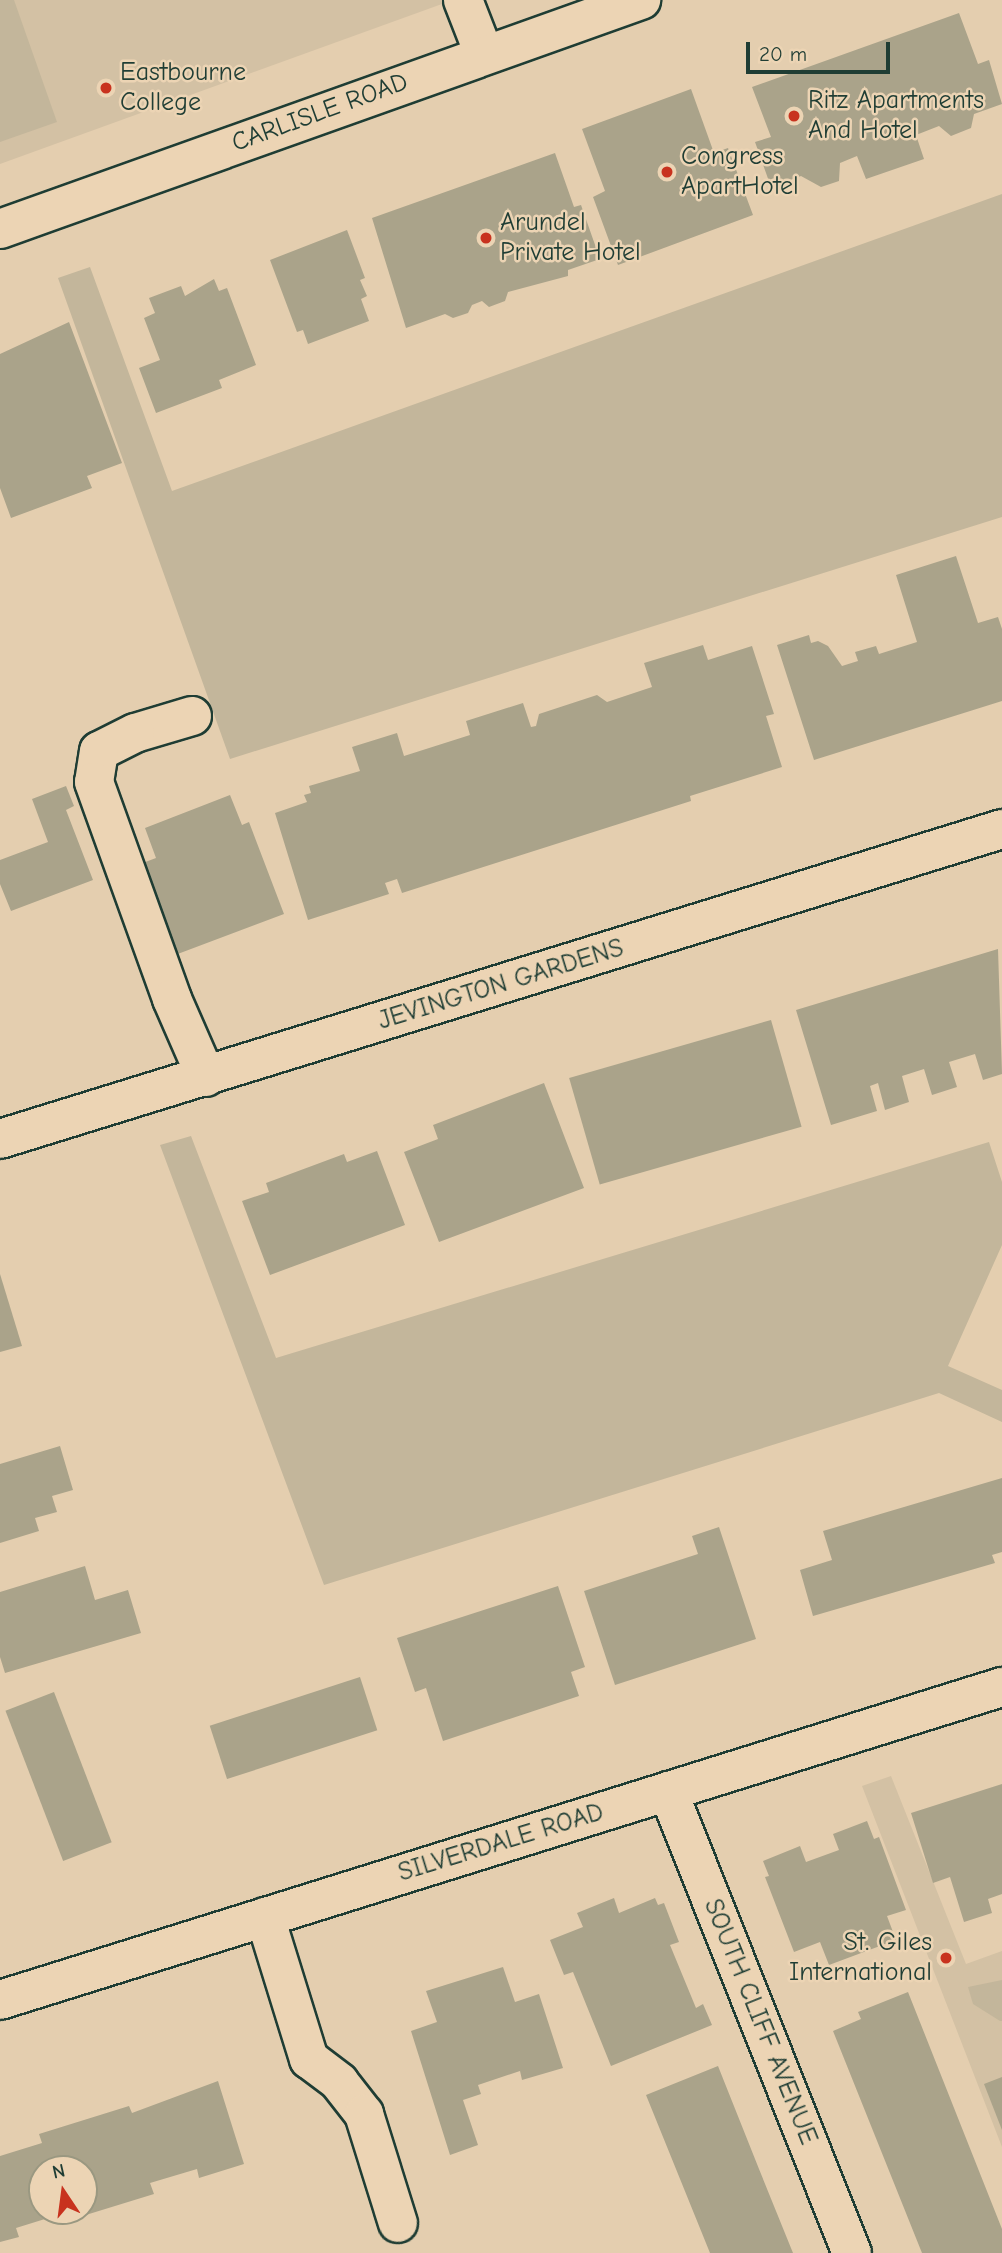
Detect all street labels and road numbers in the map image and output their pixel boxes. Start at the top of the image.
street label: CARLISLE ROAD [228,67,412,159]
street label: JEVINGTON GARDENS [375,933,627,1037]
street label: SILVERDALE ROAD [394,1797,608,1889]
street label: SOUTH CLIFF AVENUE [696,1895,824,2149]

